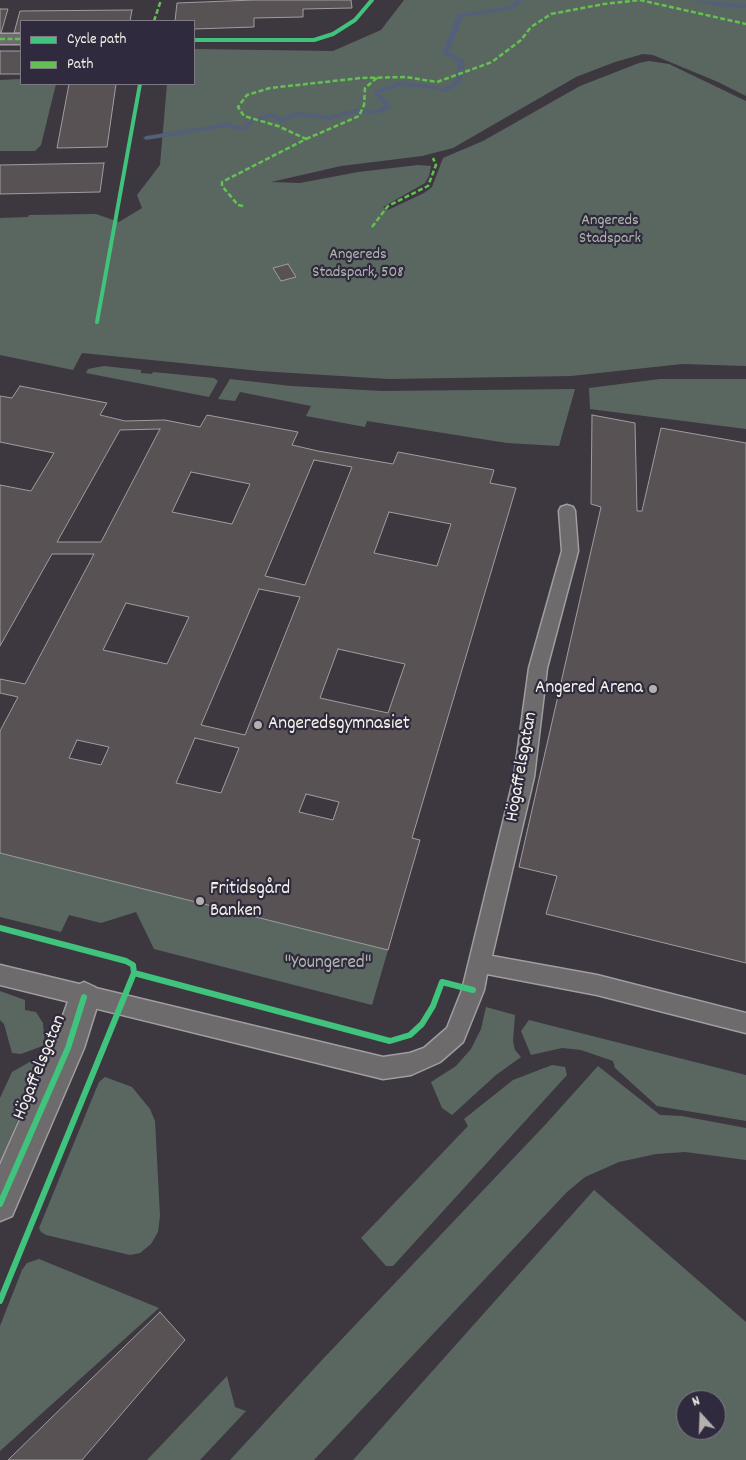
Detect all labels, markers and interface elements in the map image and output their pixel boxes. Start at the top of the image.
legend [20,20,195,85]
text: Cycle path [67,29,126,51]
text: Path [67,54,93,76]
park label: Angereds Stadspark [579,212,641,250]
park label: Angereds Stadspark, 508 [312,246,404,284]
place label: Angered Arena [535,678,643,700]
marker: Angered Arena [647,683,659,695]
street label: Högaffelsgatan [502,710,544,824]
place label: Angeredsgymnasiet [268,714,410,736]
marker: Angeredsgymnasiet [252,719,264,731]
place label: Fritidsgård Banken [210,879,290,923]
marker: Fritidsgård Banken [194,895,206,907]
park label: "Youngered" [285,953,371,975]
street label: Högaffelsgatan [10,1012,72,1124]
north arrow [676,1390,726,1440]
text: N [690,1391,703,1412]

